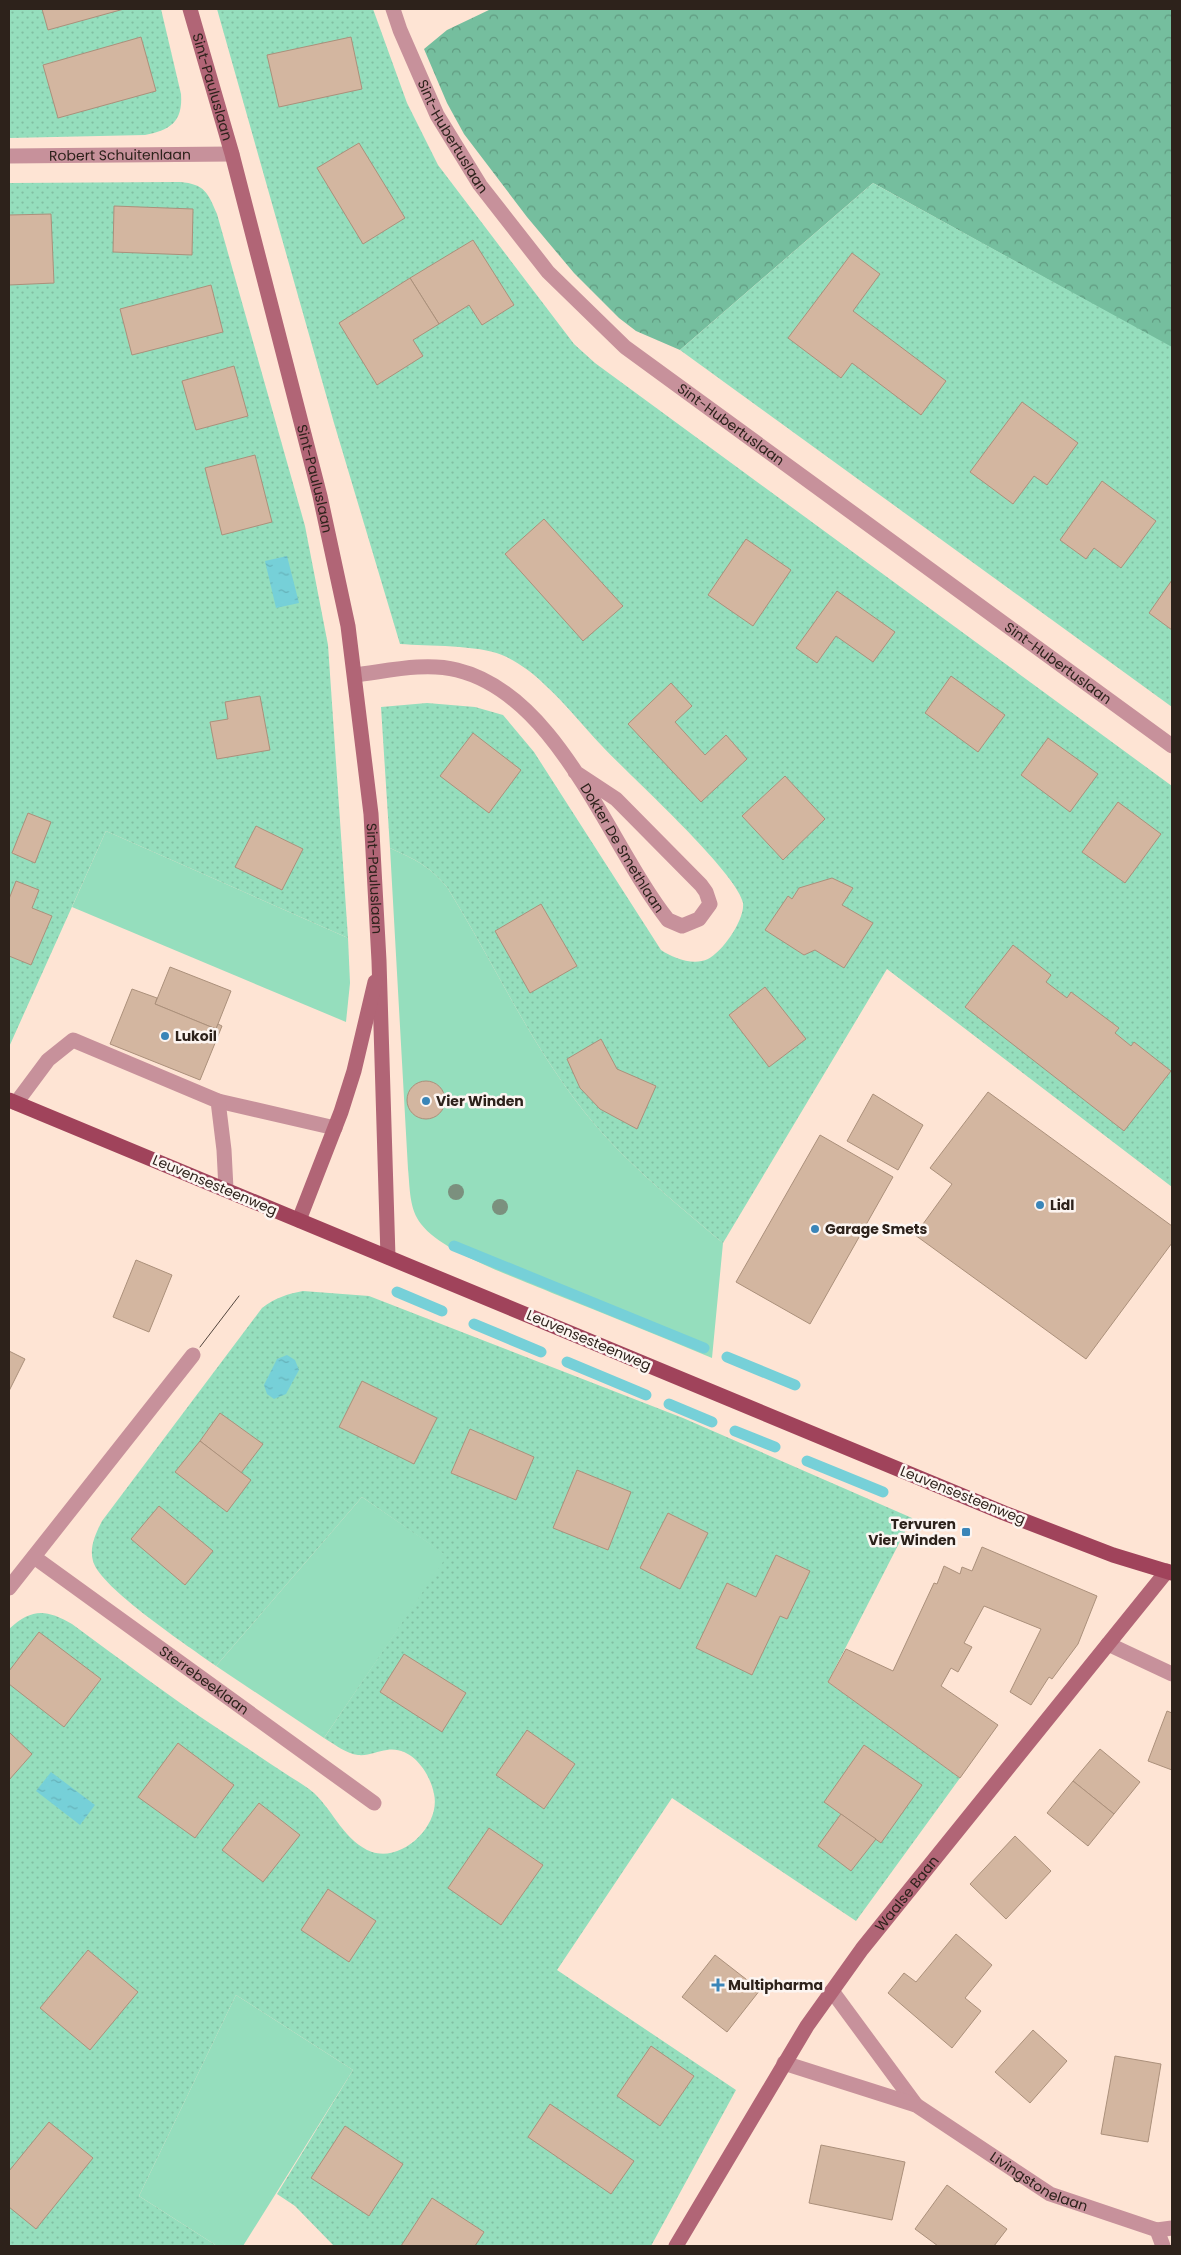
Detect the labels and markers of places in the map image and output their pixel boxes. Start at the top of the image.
place label: Lukoil [175,1026,217,1046]
marker: Lukoil [159,1030,171,1042]
place label: Vier Winden [436,1091,524,1111]
marker: Vier Winden [420,1095,432,1107]
place label: Lidl [1050,1195,1074,1215]
marker: Lidl [1034,1199,1046,1211]
place label: Garage Smets [825,1219,928,1239]
marker: Garage Smets [809,1223,821,1235]
place label: Tervuren Vier Winden [868,1514,956,1550]
marker: Tervuren Vier Winden [960,1526,972,1538]
place label: Multipharma [728,1975,823,1995]
marker: Multipharma [712,1979,724,1991]

